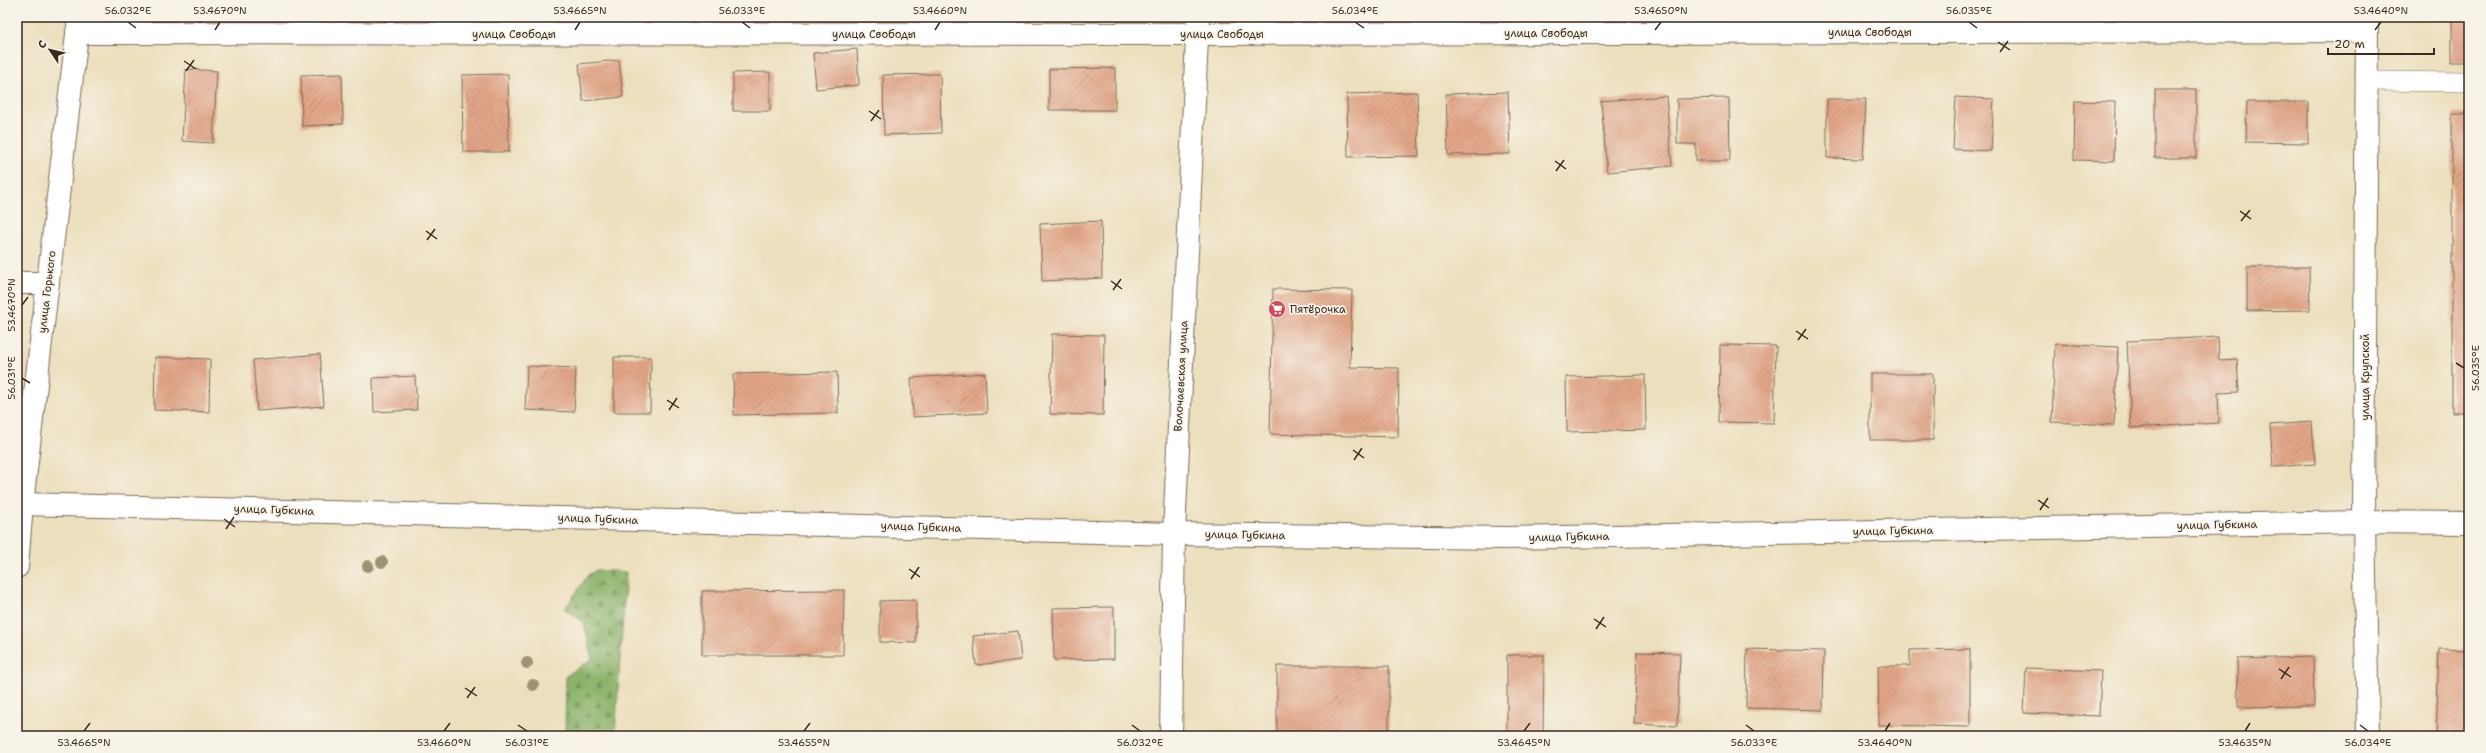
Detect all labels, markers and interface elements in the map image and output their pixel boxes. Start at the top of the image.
text: 56.032°E [105,4,151,17]
text: 53.4670°N [193,4,247,17]
text: 53.4665°N [553,4,607,17]
text: 56.033°E [719,4,765,17]
text: 53.4660°N [913,4,967,17]
text: 56.034°E [1332,4,1378,17]
text: 53.4650°N [1634,4,1688,17]
text: 56.035°E [1946,4,1992,17]
text: 53.4640°N [2354,4,2408,17]
street label: улица Свободы [1828,25,1912,40]
street label: улица Свободы [1504,26,1588,41]
street label: улица Свободы [472,27,556,42]
street label: улица Свободы [832,27,916,42]
street label: улица Свободы [1180,27,1264,42]
north arrow [30,30,70,70]
scale bar [2328,30,2434,56]
text: 20 m [2334,36,2365,52]
text: С [34,37,50,52]
street label: улица Горького [34,250,60,334]
text: 53.4670°N [5,278,18,332]
supermarket icon: Пятёрочка [1267,299,1287,319]
place label: Пятёрочка [1290,302,1346,317]
street label: Волочаевская улица [1171,320,1191,432]
street label: улица Крупской [2358,333,2373,421]
text: 56.035°E [2469,345,2482,391]
text: 56.031°E [5,356,18,400]
street label: улица Губкина [233,501,315,519]
street label: улица Губкина [557,510,639,528]
street label: улица Губкина [2177,517,2258,533]
street label: улица Губкина [880,518,962,536]
street label: улица Губкина [1853,523,1934,539]
street label: улица Губкина [1205,527,1286,543]
street label: улица Губкина [1529,529,1610,545]
text: 53.4665°N [57,736,111,749]
text: 53.4660°N [417,736,471,749]
text: 56.031°E [505,736,549,749]
text: 53.4655°N [778,736,830,749]
text: 56.032°E [1117,736,1163,749]
text: 53.4645°N [1497,736,1551,749]
text: 56.033°E [1731,736,1777,749]
text: 53.4640°N [1858,736,1912,749]
text: 53.4635°N [2219,736,2271,749]
text: 56.034°E [2345,736,2391,749]

